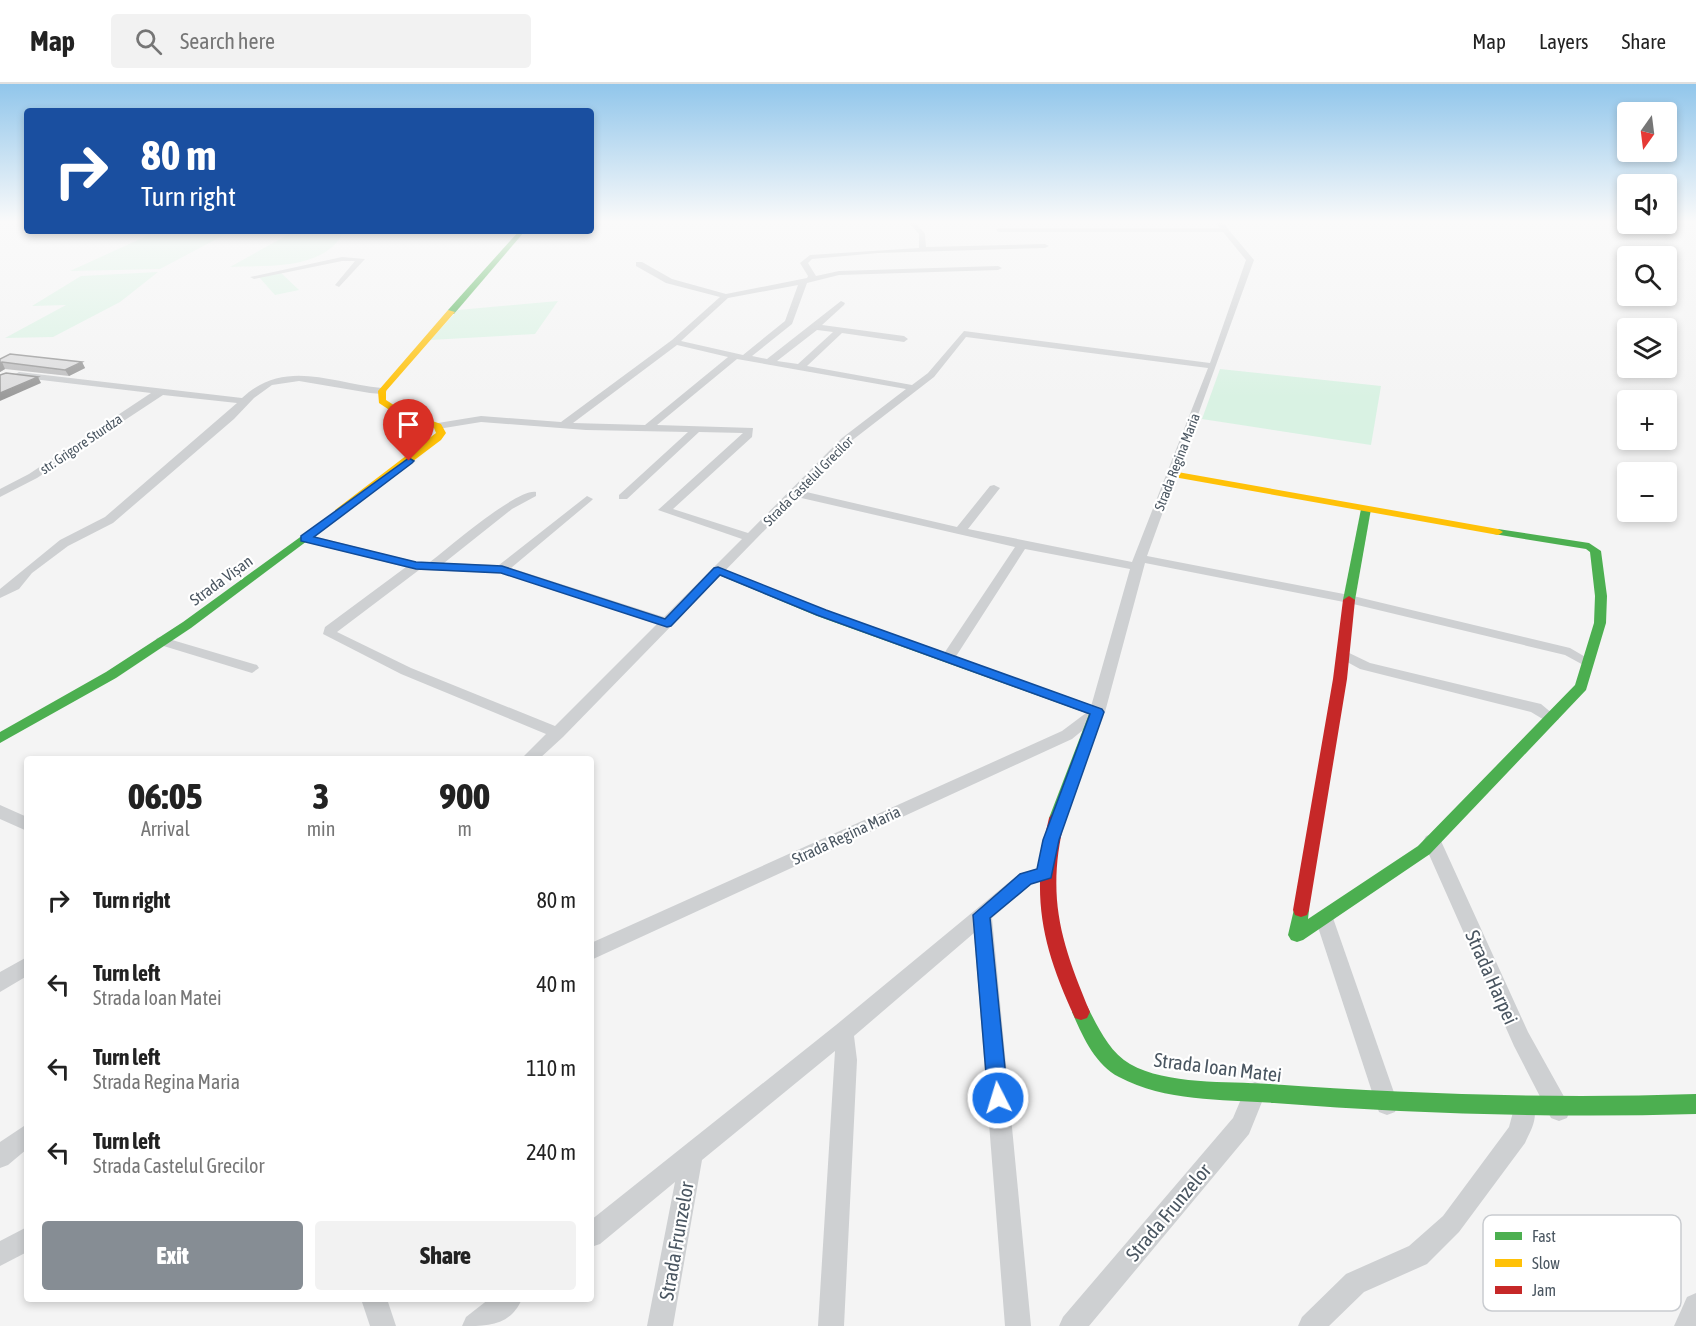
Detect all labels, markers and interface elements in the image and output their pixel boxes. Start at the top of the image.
search box [111,14,531,68]
text: Map [30,25,75,57]
icon: search [132,25,165,58]
text: Search here [180,28,275,54]
text: Map [1472,29,1506,53]
text: Layers [1539,29,1589,53]
text: Share [1622,29,1666,53]
north arrow [1617,102,1677,162]
map controls [1617,102,1677,522]
text: 80 m [141,131,216,179]
icon: right [42,132,120,210]
button: sound [1617,174,1677,234]
text: Turn right [141,181,236,212]
button: search [1617,246,1677,306]
button: layers [1617,318,1677,378]
button: + [1617,390,1677,450]
pin [383,399,434,461]
icon: arrive [392,408,425,441]
street label: str. Grigore Sturdza [37,411,125,477]
street label: Strada Regina Maria [1151,411,1203,513]
street label: Strada Castelul Grecilor [760,432,857,529]
button: − [1617,462,1677,522]
street label: Strada Vișan [186,551,256,609]
text: 06:05 [128,775,203,817]
text: 3 [313,775,329,817]
text: 900 [439,775,490,817]
street label: Strada Regina Maria [789,802,904,869]
text: Arrival [141,817,190,840]
text: min [307,817,335,840]
text: m [457,817,472,840]
icon: right [42,884,75,917]
text: Turn right [93,887,170,913]
text: 80 m [536,887,576,913]
street label: Strada Harpei [1461,926,1523,1028]
text: Turn left [93,960,160,986]
icon: left [42,968,75,1001]
text: 40 m [536,971,576,997]
text: Strada Ioan Matei [93,986,222,1009]
text: Turn left [93,1044,160,1070]
street label: Strada Ioan Matei [1153,1048,1283,1086]
icon: left [42,1052,75,1085]
text: 110 m [526,1055,576,1081]
position arrow [966,1066,1030,1130]
text: Strada Regina Maria [93,1070,240,1093]
text: Turn left [93,1128,160,1154]
icon: left [42,1136,75,1169]
text: 240 m [526,1139,576,1165]
text: Strada Castelul Grecilor [93,1154,264,1177]
street label: Strada Frunzelor [1121,1158,1216,1265]
street label: Strada Frunzelor [654,1179,698,1302]
legend [1483,1215,1681,1311]
button: Exit [42,1221,303,1290]
button: Share [315,1221,576,1290]
text: Fast [1532,1227,1556,1245]
text: Slow [1532,1254,1560,1272]
text: Jam [1532,1281,1556,1299]

